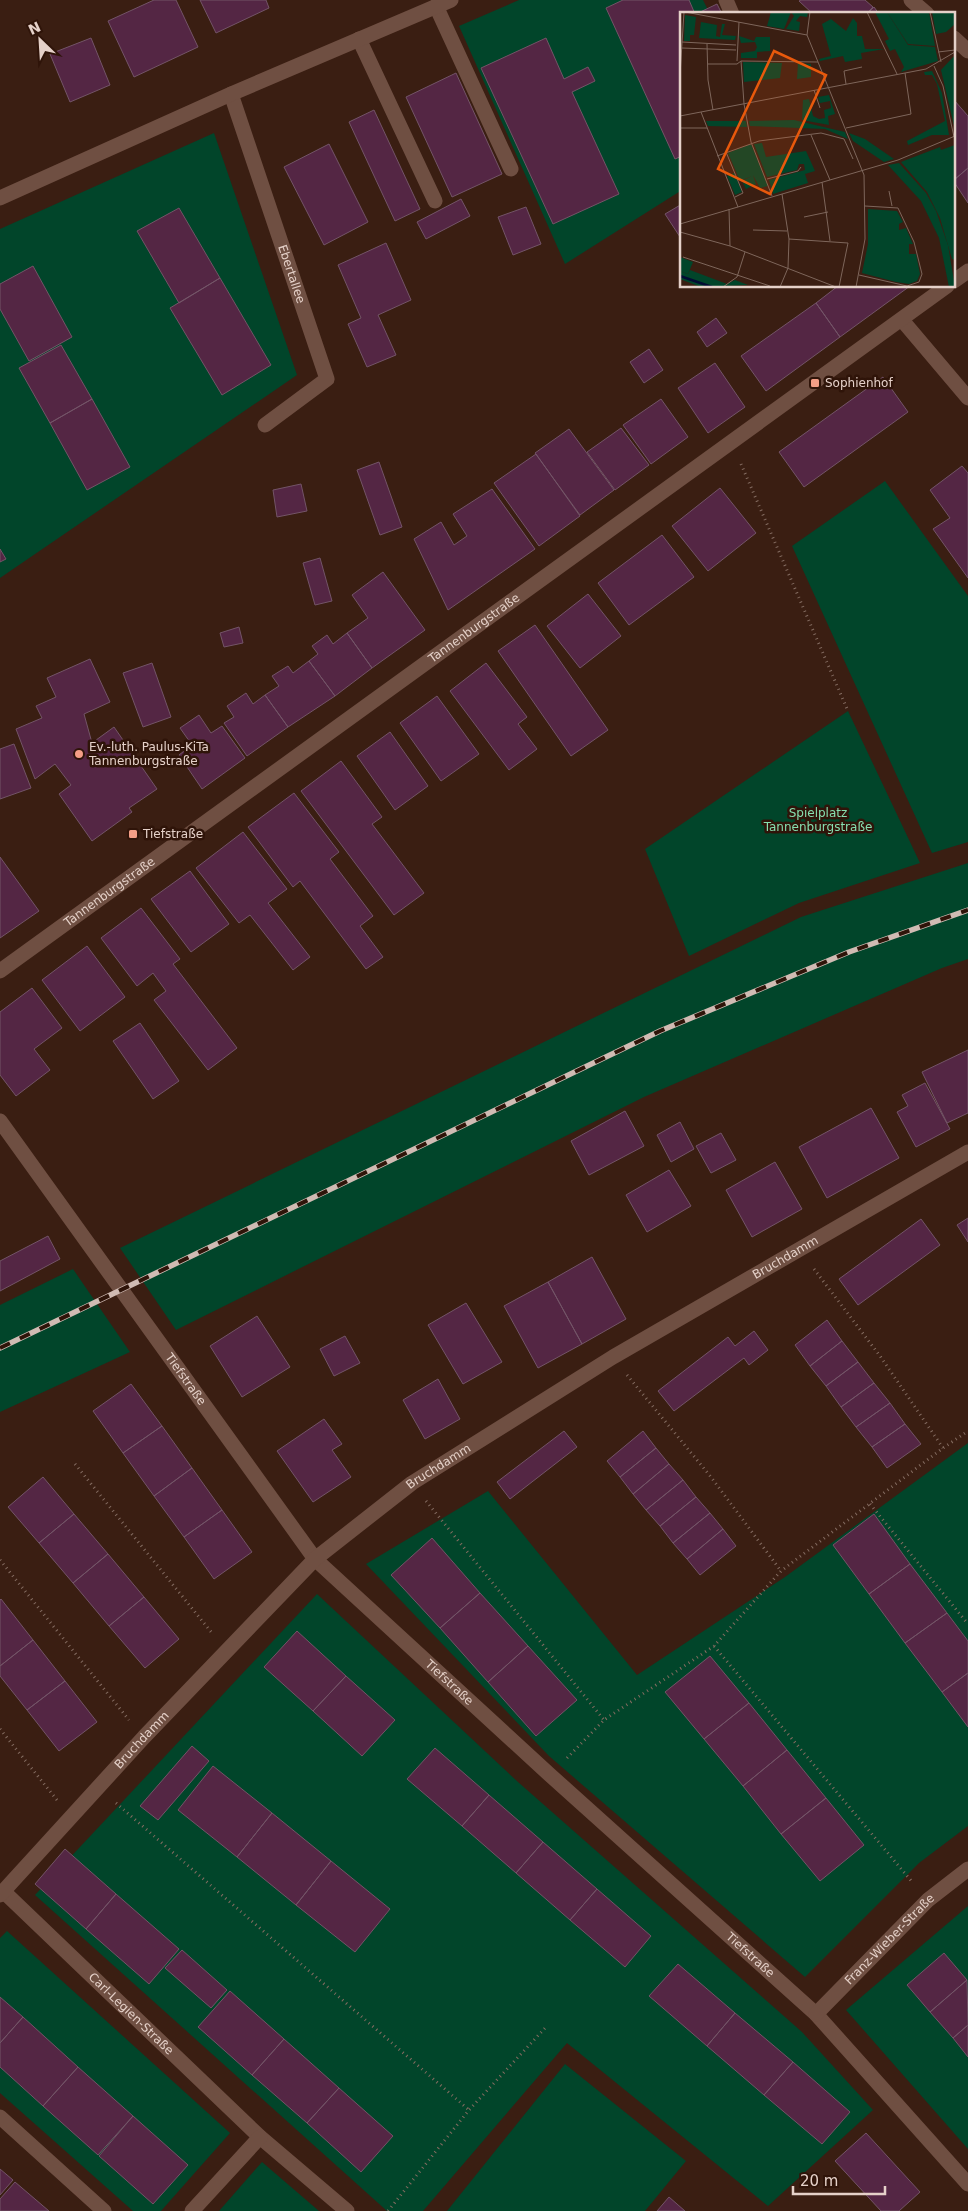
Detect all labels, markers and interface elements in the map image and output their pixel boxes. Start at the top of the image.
inset map [680,12,956,288]
north arrow [15,15,65,65]
text: N [26,18,43,38]
street label: Ebertallee [275,243,308,305]
place label: Sophienhof [825,376,893,390]
marker: Sophienhof [809,377,821,389]
street label: Tannenburgstraße [425,591,522,666]
place label: Ev.-luth. Paulus-KiTa Tannenburgstraße [88,740,209,768]
marker: Ev.-luth. Paulus-KiTa Tannenburgstraße [73,748,85,760]
park label: Spielplatz Tannenburgstraße [763,806,872,834]
place label: Tiefstraße [142,827,203,841]
marker: Tiefstraße [127,828,139,840]
street label: Tannenburgstraße [60,854,158,930]
street label: Bruchdamm [750,1233,821,1282]
street label: Tiefstraße [162,1350,209,1408]
street label: Bruchdamm [403,1441,473,1492]
street label: Tiefstraße [422,1656,476,1708]
street label: Bruchdamm [112,1708,172,1772]
street label: Franz-Wieber-Straße [842,1891,937,1987]
street label: Tiefstraße [723,1929,777,1980]
street label: Carl-Legien-Straße [86,1970,177,2058]
scale bar [793,2164,886,2196]
text: 20 m [800,2172,838,2190]

